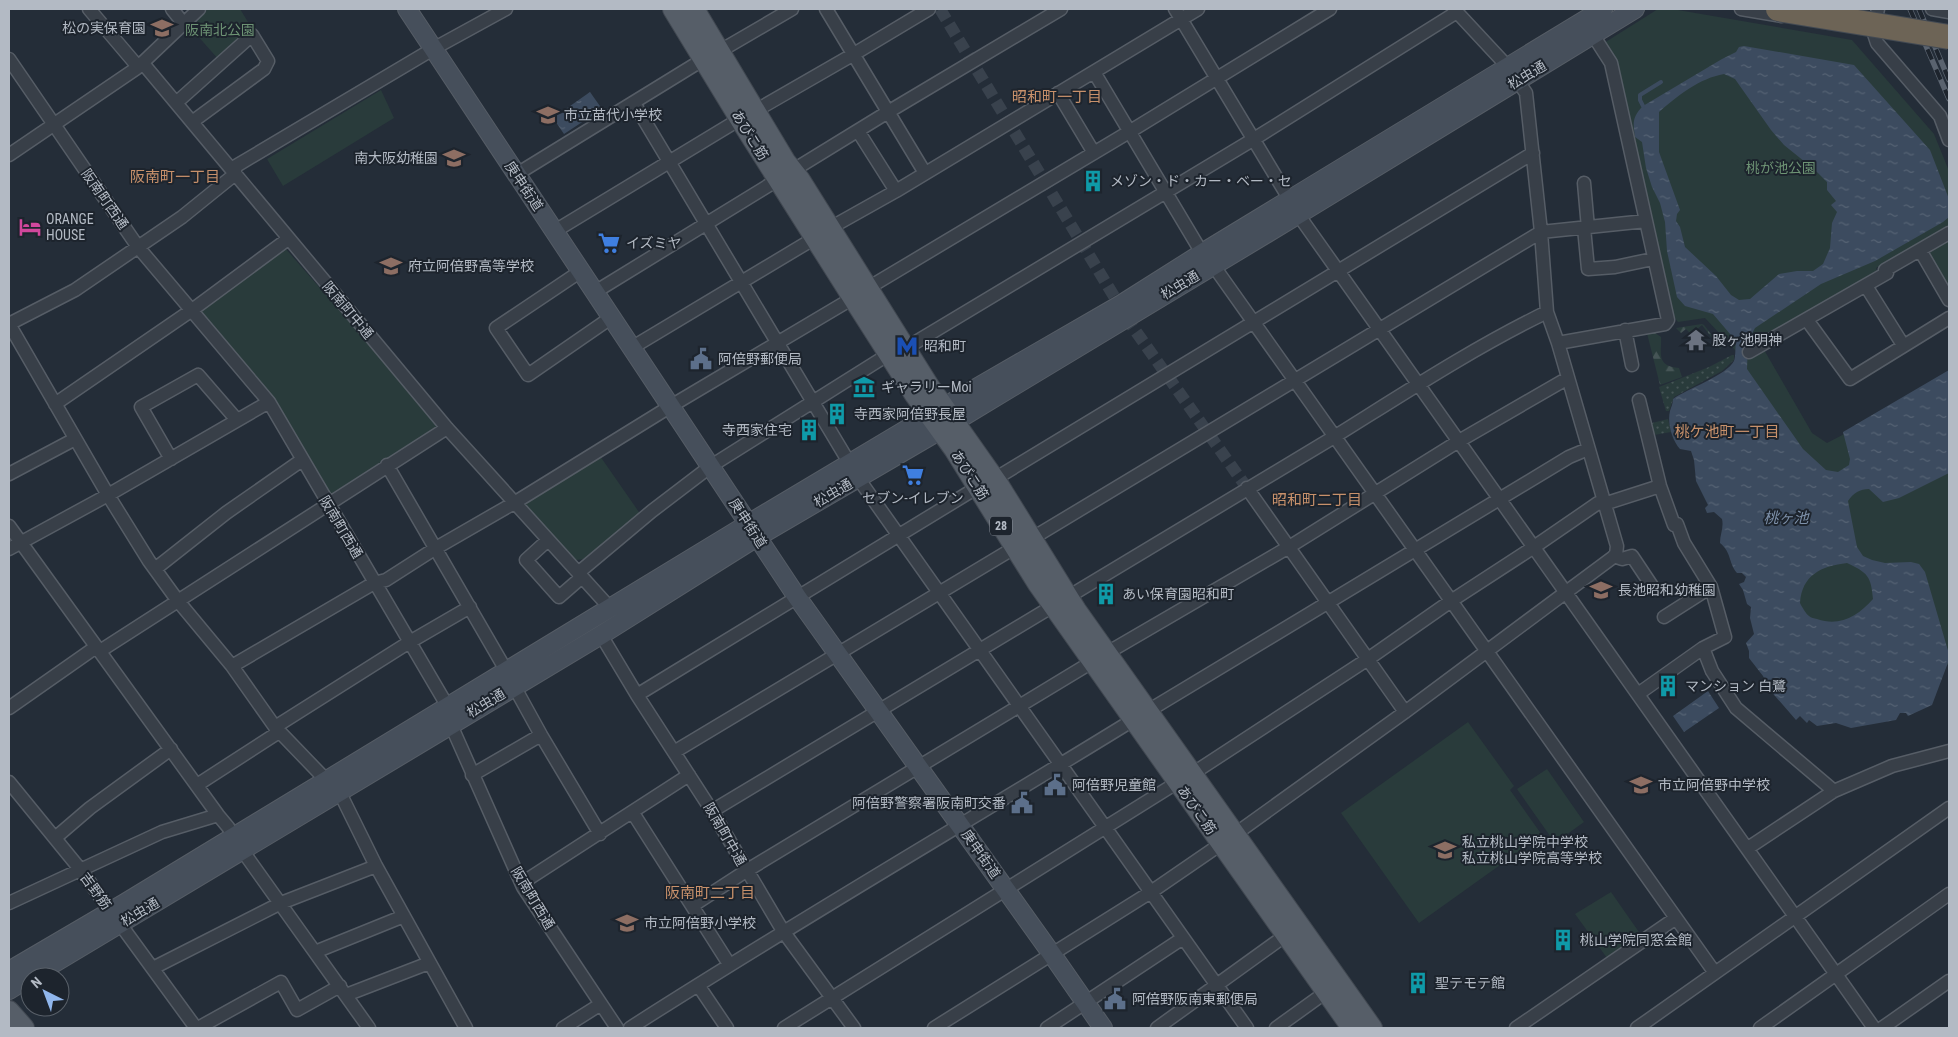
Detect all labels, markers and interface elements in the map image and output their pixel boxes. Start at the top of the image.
school or university icon: 松の実保育園 [149,15,175,41]
place label: 松の実保育園 [62,20,146,36]
park label: 阪南北公園 [185,22,255,38]
street label: 松虫通 [1505,57,1549,93]
district label: 昭和町一丁目 [1012,88,1102,106]
school or university icon: 市立苗代小学校 [535,102,561,128]
place label: 市立苗代小学校 [564,107,662,123]
street label: あびこ筋 [728,107,772,163]
school or university icon: 南大阪幼稚園 [441,145,467,171]
place label: 南大阪幼稚園 [354,150,438,166]
street label: 庚申街道 [502,158,546,214]
park label: 桃が池公園 [1746,160,1816,176]
street label: 阪南町西通 [78,166,132,232]
district label: 阪南町一丁目 [130,168,220,186]
building icon: メゾン・ド・カー・ベー・セ [1080,168,1106,194]
place label: メゾン・ド・カー・ベー・セ [1110,173,1292,189]
place label: ORANGE HOUSE [46,211,94,243]
hotel icon: ORANGE HOUSE [17,214,43,240]
supermarket icon: イズミヤ [596,230,622,256]
place label: イズミヤ [626,235,682,251]
school or university icon: 府立阿倍野高等学校 [378,253,404,279]
place label: 府立阿倍野高等学校 [408,258,534,274]
street label: 松虫通 [1158,267,1202,303]
street label: 阪南町中通 [319,278,377,342]
temple icon: 股ヶ池明神 [1683,327,1709,353]
place label: 股ヶ池明神 [1712,332,1782,348]
metro station icon: 昭和町 [894,333,920,359]
place label: 昭和町 [924,338,966,354]
public building icon: 阿倍野郵便局 [688,346,714,372]
place label: 阿倍野郵便局 [718,351,802,367]
museum icon: ギャラリーMoi [851,374,877,400]
place label: ギャラリーMoi [881,379,972,395]
building icon: 寺西家阿倍野長屋 [824,401,850,427]
place label: 寺西家阿倍野長屋 [854,406,966,422]
building icon: 寺西家住宅 [796,417,822,443]
place label: 寺西家住宅 [722,422,792,438]
district label: 桃ケ池町一丁目 [1674,423,1780,441]
street label: あびこ筋 [948,447,992,503]
supermarket icon: セブン-イレブン [900,462,926,488]
street label: 松虫通 [811,476,855,510]
place label: セブン-イレブン [862,490,964,506]
district label: 昭和町二丁目 [1272,491,1362,509]
street label: 阪南町西通 [316,493,366,561]
street label: 庚申街道 [726,495,770,551]
water label: 桃ヶ池 [1763,509,1810,527]
road number: 28 [990,516,1012,536]
school or university icon: 長池昭和幼稚園 [1588,577,1614,603]
building icon: あい保育園昭和町 [1093,581,1119,607]
place label: 長池昭和幼稚園 [1618,582,1716,598]
place label: あい保育園昭和町 [1122,586,1234,602]
building icon: マンション 白鷺 [1655,673,1681,699]
place label: マンション 白鷺 [1685,678,1786,694]
street label: 松虫通 [464,685,508,721]
public building icon: 阿倍野児童館 [1042,772,1068,798]
school or university icon: 市立阿倍野中学校 [1628,772,1654,798]
place label: 阿倍野児童館 [1072,777,1156,793]
place label: 市立阿倍野中学校 [1658,777,1770,793]
street label: あびこ筋 [1174,782,1220,838]
public building icon: 阿倍野警察署阪南町交番 [1009,790,1035,816]
place label: 阿倍野警察署阪南町交番 [852,795,1006,811]
street label: 阪南町中通 [701,800,749,868]
street label: 庚申街道 [958,826,1004,882]
place label: 私立桃山学院中学校 私立桃山学院高等学校 [1462,834,1602,866]
school or university icon: 私立桃山学院中学校 私立桃山学院高等学校 [1432,837,1458,863]
street label: 阪南町西通 [508,864,558,932]
street label: 吉野筋 [77,869,115,913]
district label: 阪南町二丁目 [665,884,755,902]
street label: 松虫通 [118,894,162,930]
school or university icon: 市立阿倍野小学校 [614,910,640,936]
place label: 市立阿倍野小学校 [644,915,756,931]
building icon: 桃山学院同窓会館 [1550,927,1576,953]
place label: 桃山学院同窓会館 [1580,932,1692,948]
north arrow [20,967,70,1017]
building icon: 聖テモテ館 [1405,970,1431,996]
text: N [28,974,45,991]
place label: 聖テモテ館 [1435,975,1505,991]
public building icon: 阿倍野阪南東郵便局 [1102,986,1128,1012]
place label: 阿倍野阪南東郵便局 [1132,991,1258,1007]

